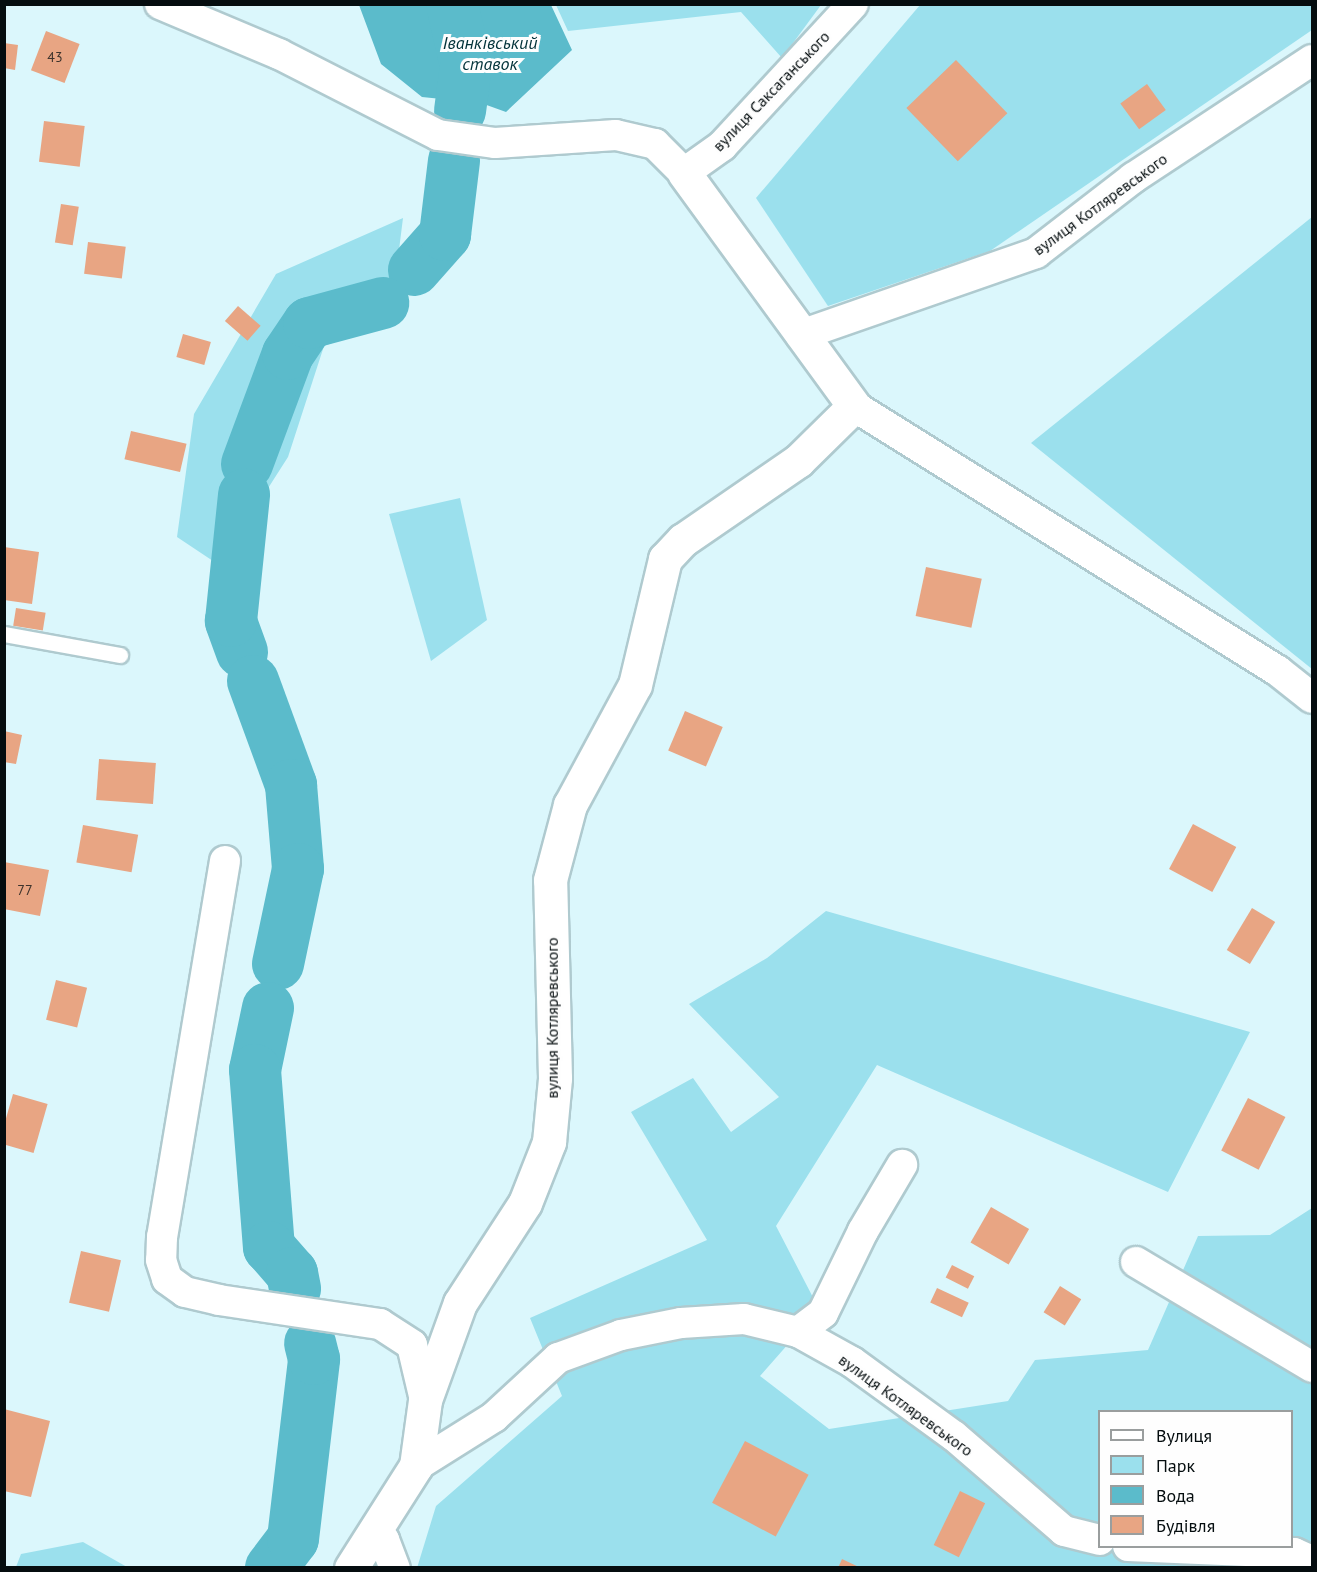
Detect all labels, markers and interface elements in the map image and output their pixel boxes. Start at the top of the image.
street label: вулиця Саксаганського [709,27,833,155]
water label: Іванківський ставок [443,33,537,76]
house number: 43 [47,49,63,65]
street label: вулиця Котляревського [1029,149,1171,259]
house number: 77 [17,882,33,898]
street label: вулиця Котляревського [542,937,562,1099]
street label: вулиця Котляревського [835,1350,977,1460]
legend [1098,1410,1293,1548]
text: Вулиця [1156,1424,1212,1447]
text: Парк [1156,1454,1195,1477]
text: Вода [1156,1484,1195,1507]
text: Будівля [1156,1514,1215,1537]

